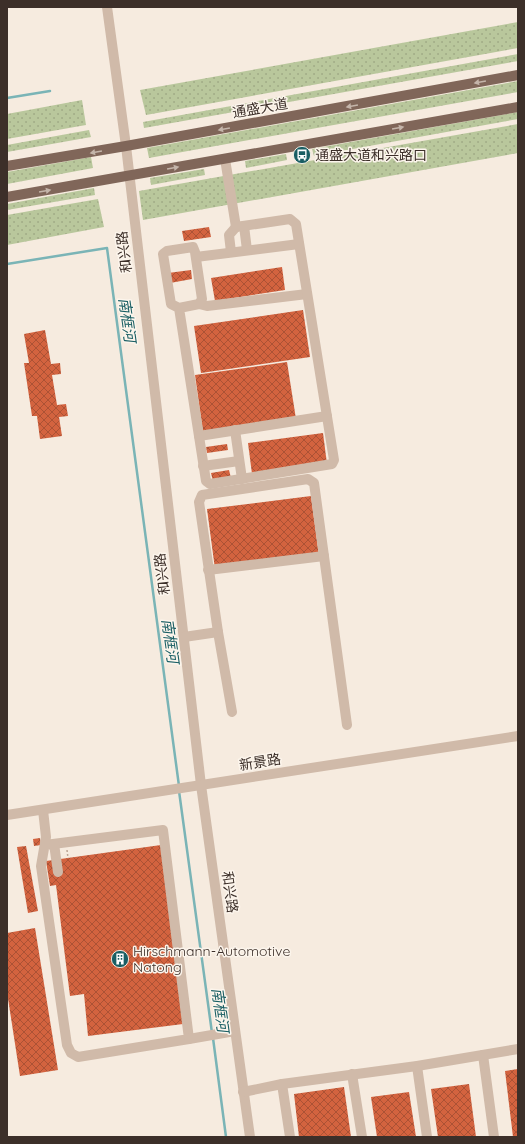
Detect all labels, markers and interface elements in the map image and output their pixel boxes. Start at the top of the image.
one-way arrow [474,80,486,86]
street label: 通盛大道 [231,94,289,122]
one-way arrow [346,103,358,109]
one-way arrow [392,124,404,130]
one-way arrow [218,126,230,132]
bus stop icon: 通盛大道和兴路口 [292,145,312,165]
place label: 通盛大道和兴路口 [315,146,427,164]
one-way arrow [90,149,102,155]
one-way arrow [167,165,180,171]
one-way arrow [39,187,52,193]
street label: 和兴路 [113,230,135,274]
water label: 南框河 [115,296,140,346]
street label: 和兴路 [151,552,173,596]
water label: 南框河 [158,617,183,667]
street label: 新景路 [238,750,282,774]
street label: 和兴路 [218,870,242,914]
place label: Hirschmann-Automotive Natong [133,942,290,976]
building icon: Hirschmann-Automotive Natong [110,949,130,969]
water label: 南框河 [208,986,233,1036]

